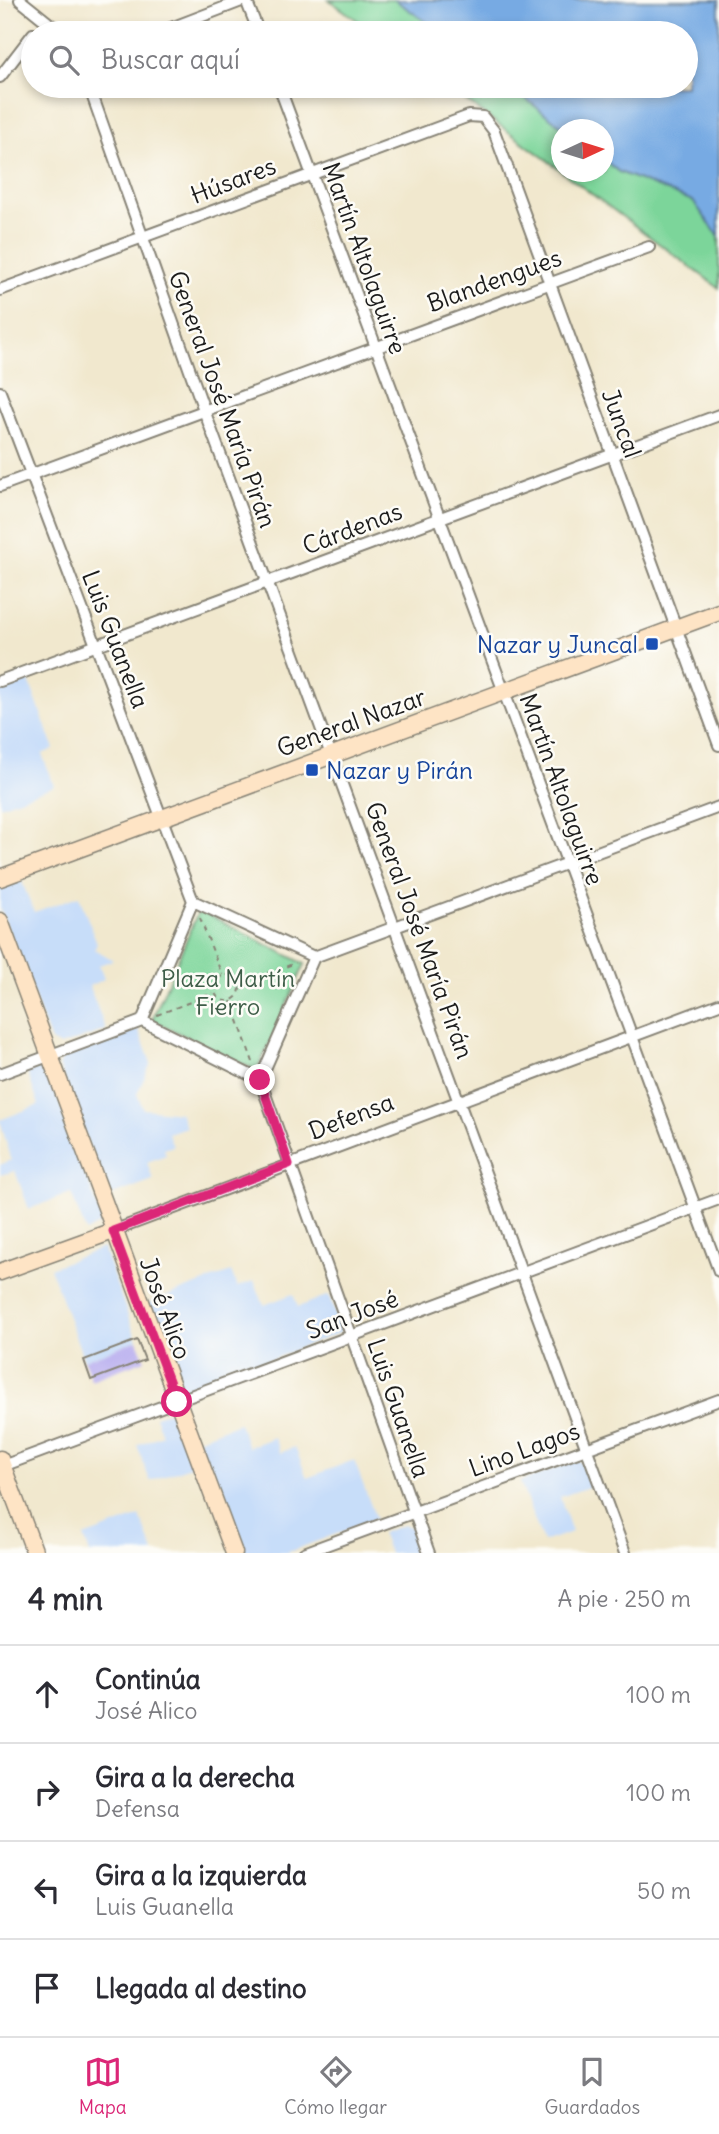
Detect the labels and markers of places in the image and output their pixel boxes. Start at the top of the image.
place label: Nazar y Juncal [477,629,638,659]
marker: Nazar y Juncal [644,636,660,652]
place label: Nazar y Pirán [326,755,473,785]
marker: Nazar y Pirán [304,762,320,778]

